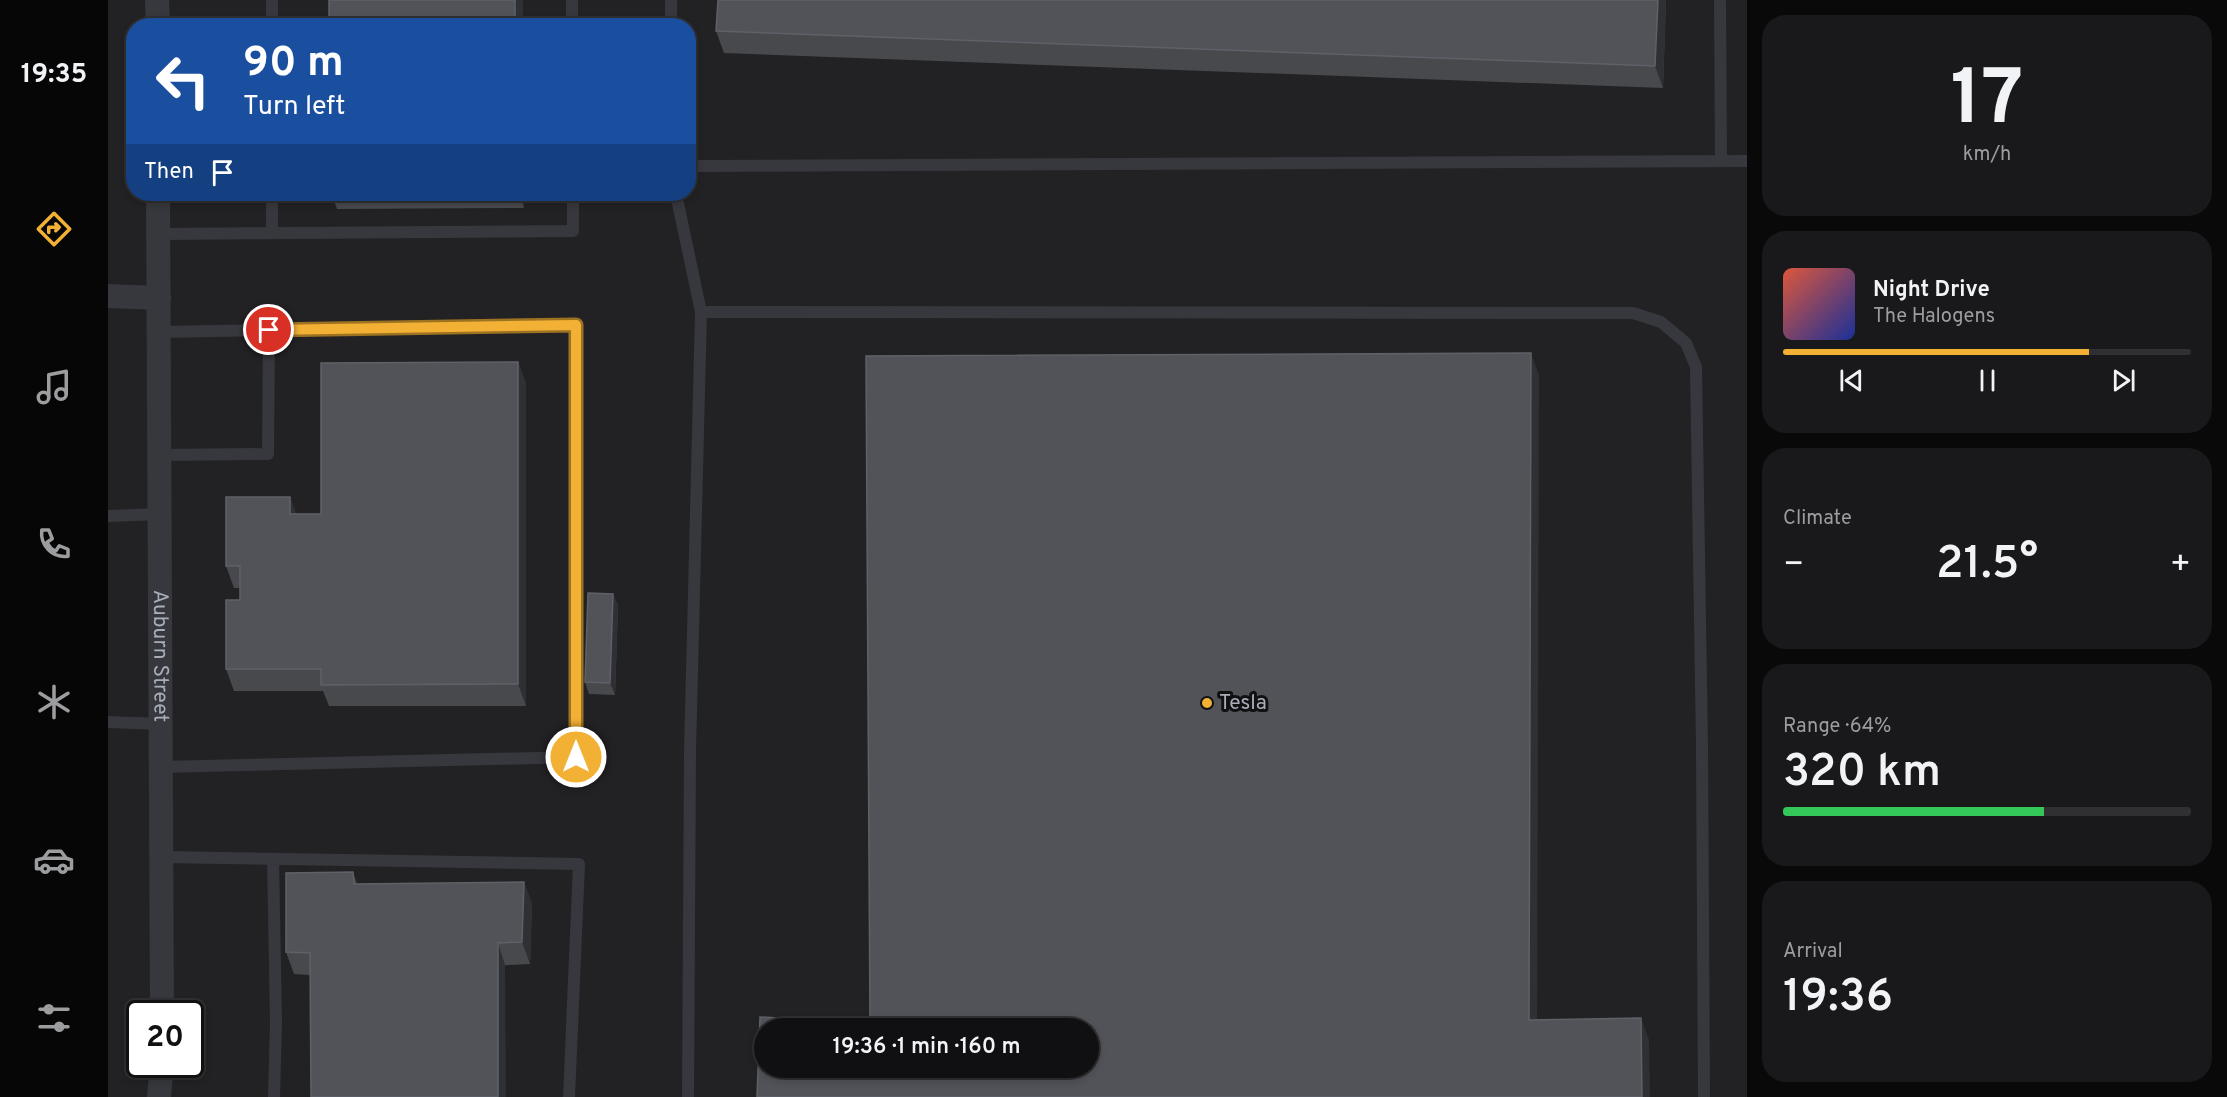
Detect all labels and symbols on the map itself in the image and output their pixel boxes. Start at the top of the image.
pin [243,304,294,355]
street label: Auburn Street [146,590,174,722]
place label: Tesla [1219,690,1267,717]
marker: Tesla [1200,696,1214,710]
position arrow [544,725,608,789]
speed limit sign: 20 [126,1000,204,1078]

